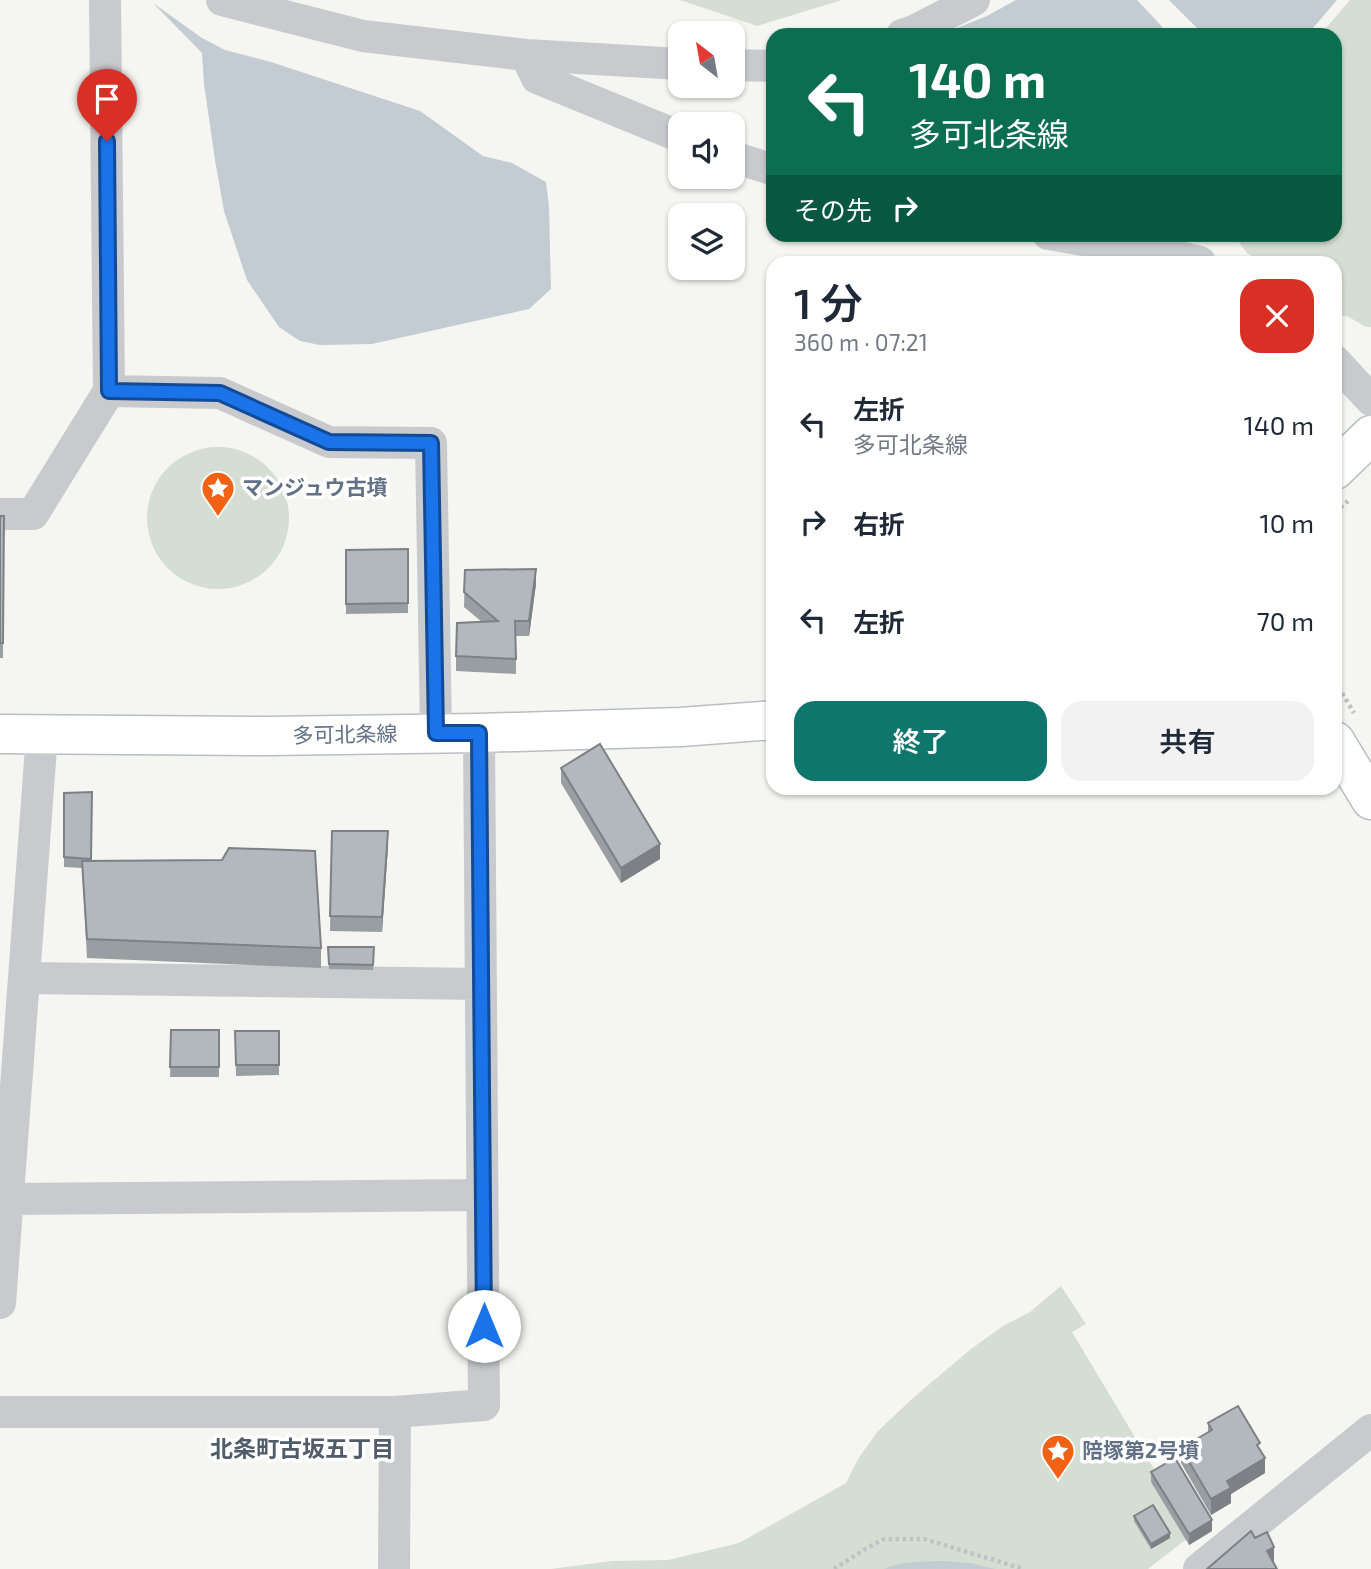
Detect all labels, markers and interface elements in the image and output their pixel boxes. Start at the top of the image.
north arrow [668,21,746,98]
map controls [668,21,745,280]
text: 140 m [909,49,1046,108]
icon: left [794,56,885,147]
pin [77,69,137,141]
icon: arrive [88,80,126,118]
button: sound [668,112,745,189]
text: 多可北条線 [909,114,1069,152]
icon: right [886,189,924,227]
text: その先 [794,194,872,225]
button: layers [668,203,745,280]
text: 1 分 [794,277,863,327]
button: close [1240,279,1314,353]
text: 360 m · 07:21 [794,328,928,356]
text: 左折 [853,393,905,424]
icon: left [794,405,832,443]
text: 140 m [1243,409,1314,440]
text: 多可北条線 [853,430,968,458]
place icon: マンジュウ古墳 [199,469,237,518]
place label: マンジュウ古墳 [242,474,388,499]
icon: right [794,503,832,541]
text: 10 m [1259,507,1314,538]
text: 右折 [853,508,905,539]
icon: left [794,601,832,639]
text: 70 m [1256,605,1314,636]
text: 左折 [853,606,905,637]
button: 終了 [794,701,1047,781]
button: 共有 [1061,701,1314,781]
street label: 多可北条線 [292,720,398,747]
position arrow [447,1289,521,1363]
place icon: 陪塚第2号墳 [1039,1432,1077,1481]
district label: 北条町古坂五丁目 [210,1434,394,1462]
place label: 陪塚第2号墳 [1082,1437,1199,1462]

